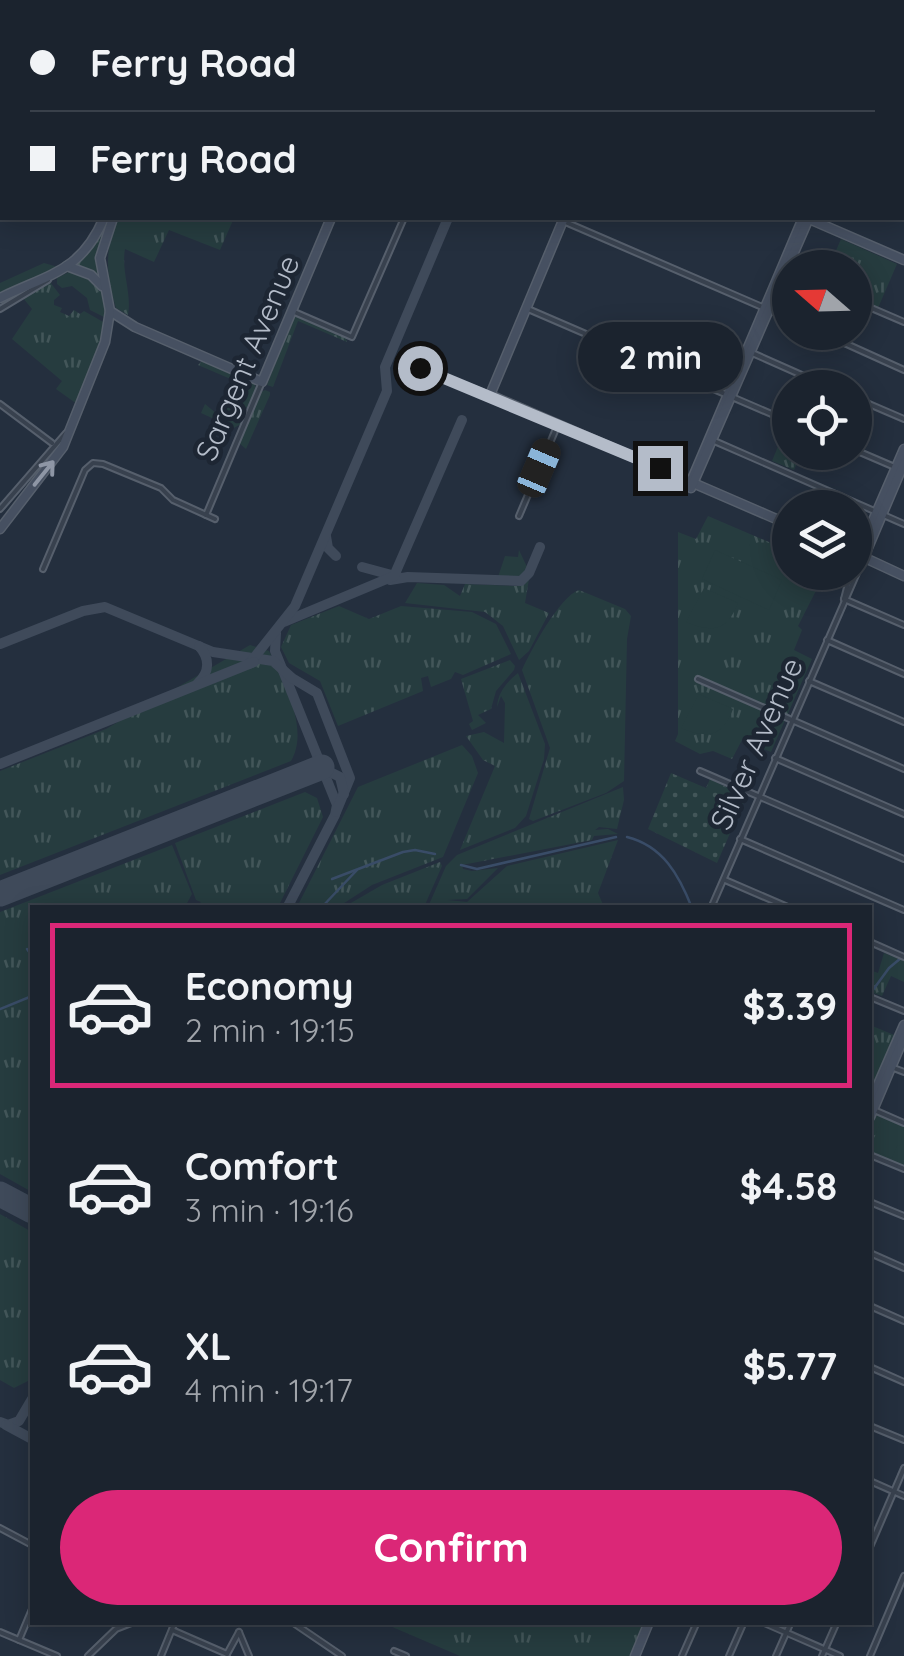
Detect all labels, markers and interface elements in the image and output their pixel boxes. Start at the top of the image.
text: Ferry Road [90,39,297,87]
text: Ferry Road [90,135,297,183]
street label: Sargent Avenue [187,249,307,466]
north arrow [772,250,872,350]
map controls [772,250,872,590]
callout: 2 min [578,323,742,393]
text: 2 min [619,337,702,377]
route start [398,346,443,391]
button: locate [772,370,872,470]
car [513,435,565,501]
route end [638,446,683,491]
one-way arrow [33,461,55,487]
button: layers [772,490,872,590]
street label: Silver Avenue [701,652,811,836]
icon: car [65,961,155,1051]
text: Economy [185,962,354,1010]
text: $3.39 [742,982,837,1030]
text: 2 min · 19:15 [185,1010,355,1050]
icon: car [65,1141,155,1231]
text: Comfort [185,1142,339,1190]
text: $4.58 [740,1162,837,1210]
text: 3 min · 19:16 [185,1190,353,1230]
icon: car [65,1321,155,1411]
text: XL [185,1322,231,1370]
text: $5.77 [743,1342,837,1390]
text: 4 min · 19:17 [185,1370,353,1410]
button: Confirm [60,1490,842,1605]

